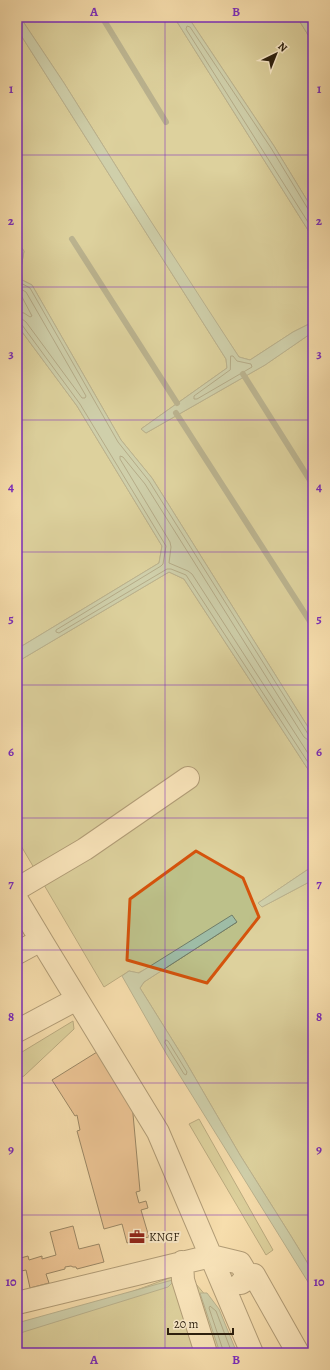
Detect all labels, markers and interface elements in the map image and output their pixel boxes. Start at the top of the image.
text: A [89,3,99,20]
text: B [232,3,240,20]
north arrow [256,34,296,74]
text: N [274,39,291,55]
text: 1 [9,80,14,97]
text: 1 [317,80,322,97]
text: 2 [8,212,15,229]
text: 2 [316,212,323,229]
text: 3 [8,345,14,362]
text: 3 [316,345,322,362]
text: 4 [8,478,14,495]
text: 4 [316,478,322,495]
text: 5 [8,610,14,627]
text: 5 [316,610,322,627]
text: 6 [8,743,14,760]
text: 6 [316,743,322,760]
text: 7 [8,875,14,892]
text: 7 [316,875,322,892]
text: 8 [8,1008,14,1025]
text: 8 [316,1008,322,1025]
text: 9 [8,1141,14,1158]
text: 9 [316,1141,322,1158]
office icon: KNGF [128,1228,146,1246]
place label: KNGF [149,1229,179,1245]
text: 10 [5,1273,17,1290]
text: 10 [313,1273,325,1290]
scale bar [168,1310,233,1336]
text: 20 m [174,1316,198,1332]
text: A [89,1351,99,1368]
text: B [232,1351,240,1368]

